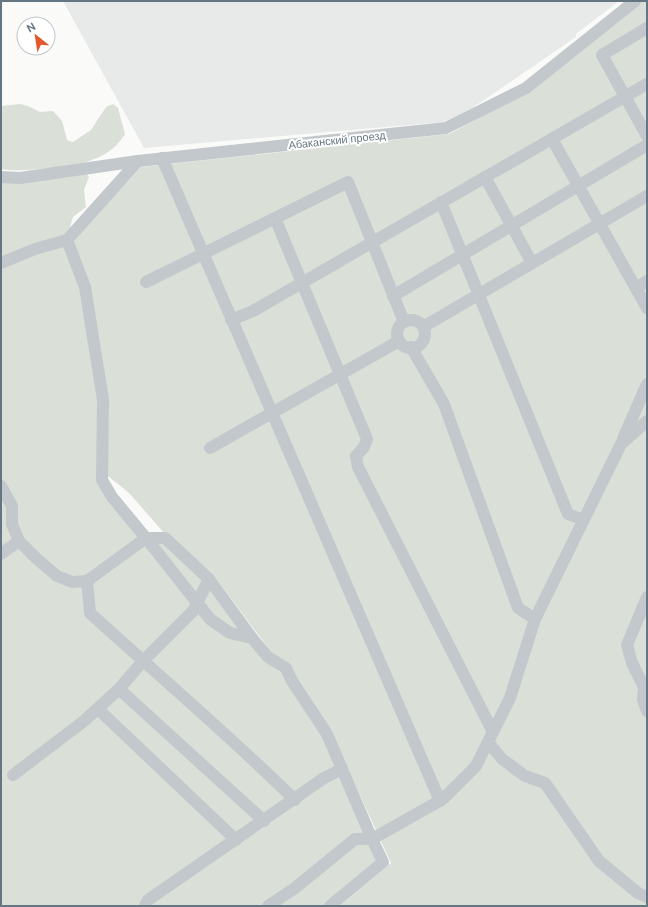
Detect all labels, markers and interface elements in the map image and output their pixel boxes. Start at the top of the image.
north arrow [16,16,56,56]
text: N [24,19,38,35]
street label: Абаканский проезд [288,128,387,152]

